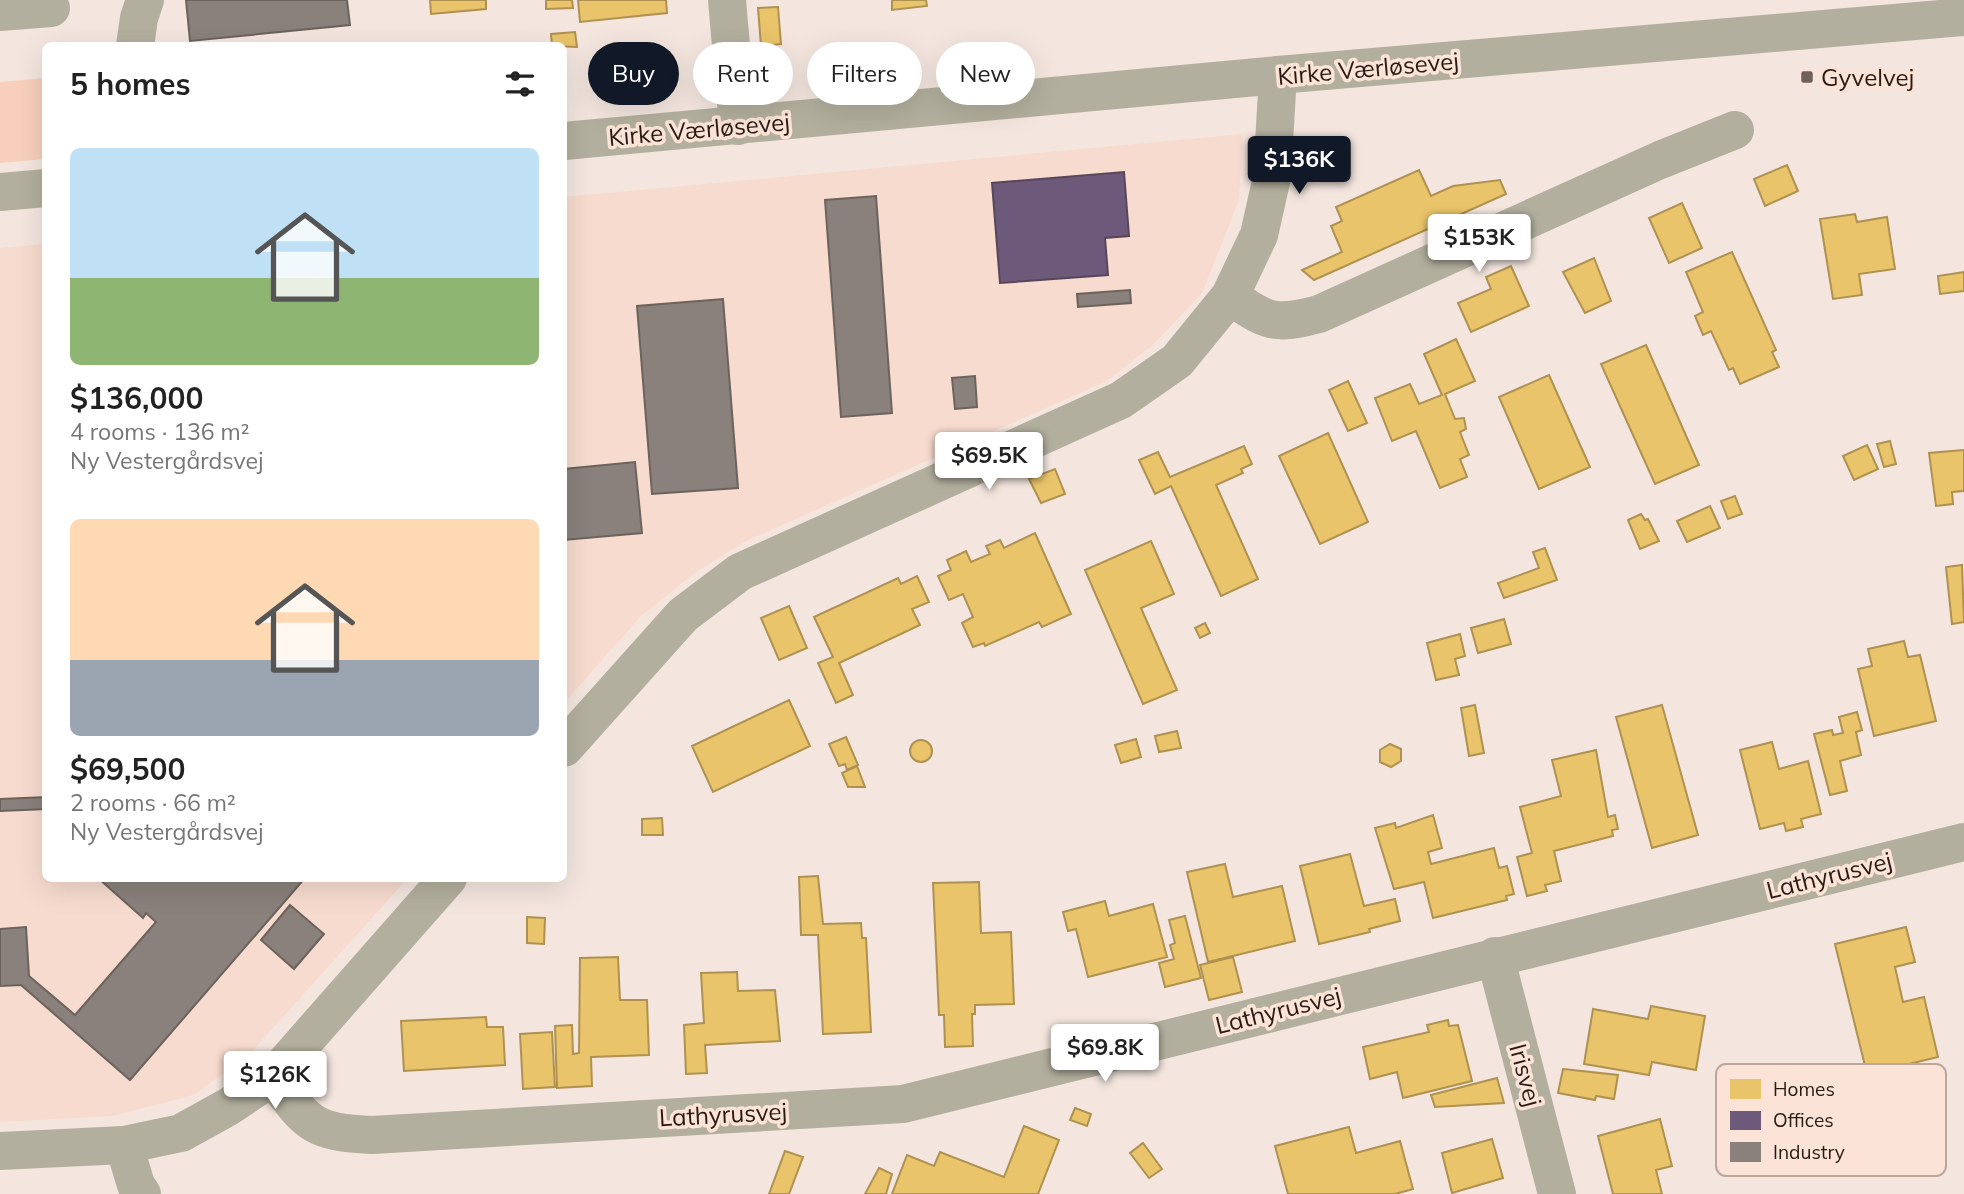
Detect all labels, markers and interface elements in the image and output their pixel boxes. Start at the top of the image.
chip: Buy [588,42,679,105]
chip: Rent [693,42,793,105]
chip: Filters [807,42,922,105]
chip: New [936,42,1035,105]
street label: Kirke Værløsevej [1276,45,1460,91]
place label: Gyvelvej [1821,62,1914,92]
text: 5 homes [70,65,191,103]
icon: filters [501,65,539,103]
marker: Gyvelvej [1799,69,1815,85]
street label: Kirke Værløsevej [607,106,791,152]
pin: $136K [1250,136,1348,196]
text: $136K [1264,144,1334,173]
icon: home [242,194,368,320]
pin: $153K [1430,215,1528,274]
text: $153K [1444,222,1514,251]
text: $136,000 [70,379,203,417]
text: 4 rooms · 136 m² [70,417,250,446]
pin: $69.5K [932,433,1046,492]
text: $69.5K [951,440,1027,469]
text: Ny Vestergårdsvej [70,446,263,475]
icon: home [242,565,368,691]
text: $69,500 [70,750,185,788]
text: 2 rooms · 66 m² [70,788,236,817]
text: Ny Vestergårdsvej [70,817,263,846]
street label: Lathyrusvej [1763,845,1895,905]
street label: Lathyrusvej [1212,980,1344,1040]
pin: $69.8K [1048,1024,1162,1084]
text: $69.8K [1067,1032,1143,1061]
street label: Irisvej [1503,1040,1549,1110]
pin: $126K [226,1052,324,1111]
text: $126K [240,1059,310,1088]
legend [1716,1064,1946,1176]
text: Homes [1773,1077,1835,1101]
street label: Lathyrusvej [658,1096,788,1132]
text: Offices [1773,1108,1834,1132]
text: Industry [1773,1140,1845,1164]

